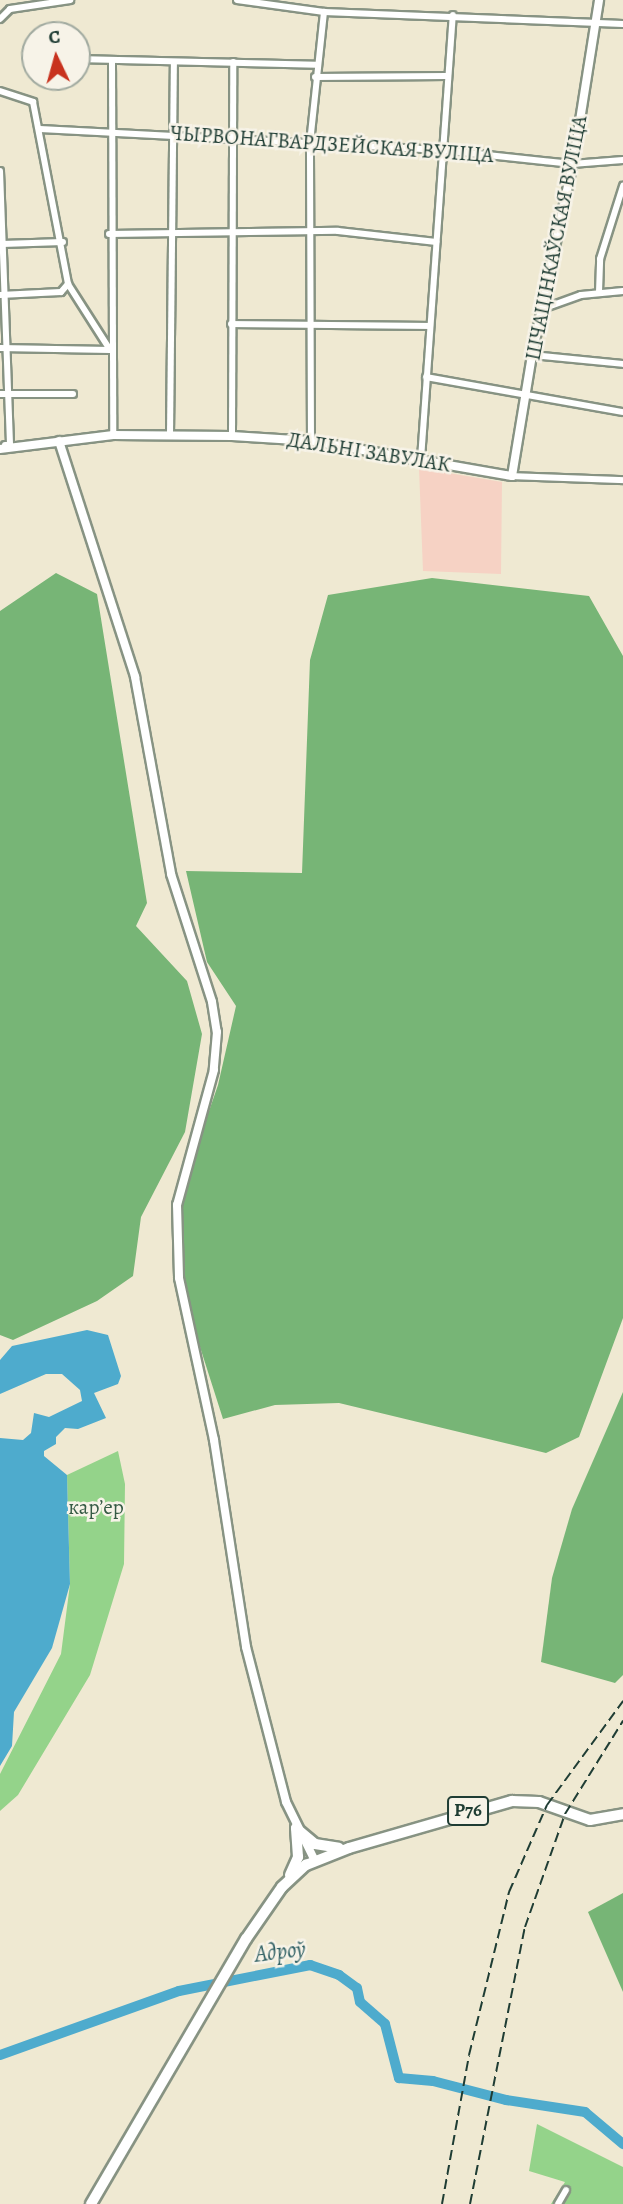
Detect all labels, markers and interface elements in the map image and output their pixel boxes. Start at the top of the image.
north arrow [21,21,91,91]
text: С [47,24,61,51]
street label: ШЧАЦІНКАЎСКАЯ ВУЛІЦА [520,113,592,363]
street label: ЧЫРВОНАГВАРДЗЕЙСКАЯ ВУЛІЦА [170,120,494,168]
street label: ДАЛЬНІ ЗАВУЛАК [285,427,453,477]
park label: карʼер [68,1494,124,1520]
road number: Р76 [447,1796,489,1826]
water label: Адроў [253,1935,307,1969]

